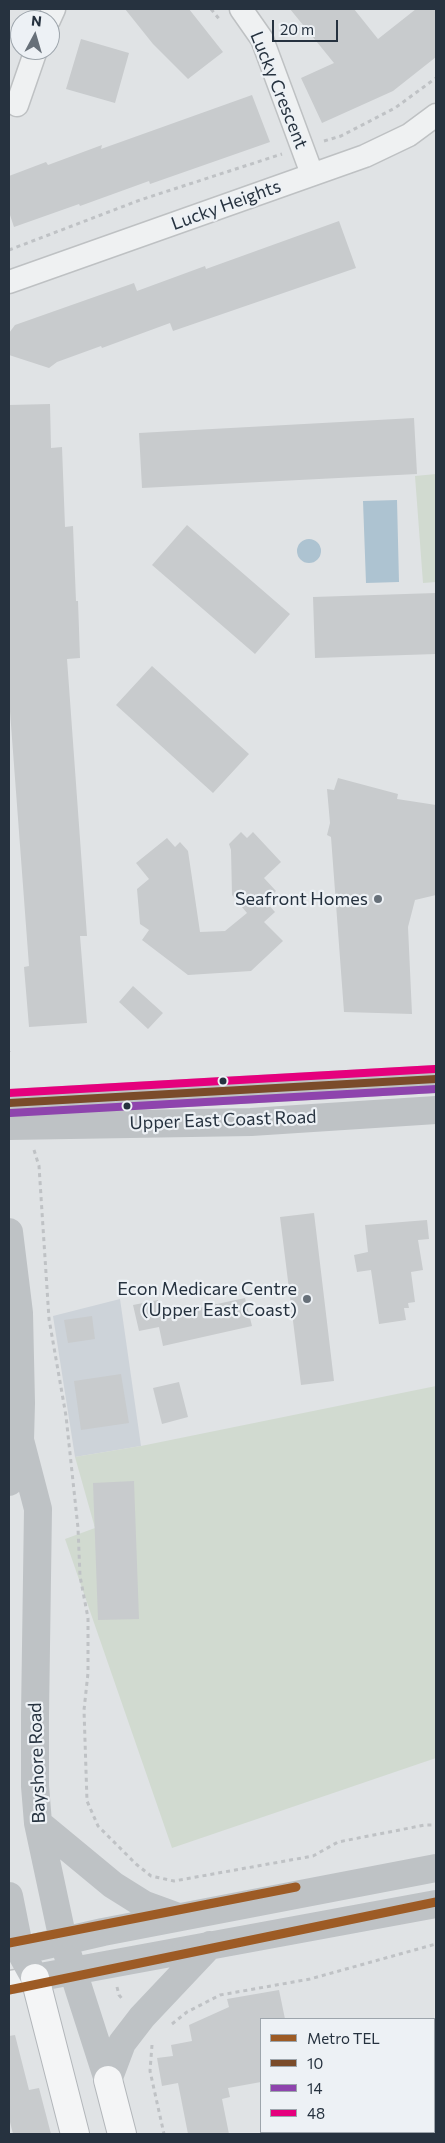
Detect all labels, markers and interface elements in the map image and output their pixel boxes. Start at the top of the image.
north arrow [10,10,60,60]
scale bar [275,10,341,42]
text: N [30,12,43,30]
text: 20 m [280,20,314,38]
street label: Lucky Crescent [246,28,312,152]
street label: Lucky Heights [168,175,284,235]
place label: Seafront Homes [235,888,368,910]
marker: Seafront Homes [372,893,384,905]
unlabelled marker [218,1076,228,1086]
unlabelled marker [122,1101,132,1111]
street label: Upper East Coast Road [129,1106,317,1134]
place label: Econ Medicare Centre (Upper East Coast) [117,1278,297,1320]
marker: Econ Medicare Centre (Upper East Coast) [301,1293,313,1305]
street label: Bayshore Road [24,1702,50,1824]
legend [260,2018,435,2133]
text: Metro TEL [307,2029,380,2047]
text: 10 [307,2054,323,2072]
text: 14 [307,2079,322,2097]
text: 48 [307,2104,325,2122]

